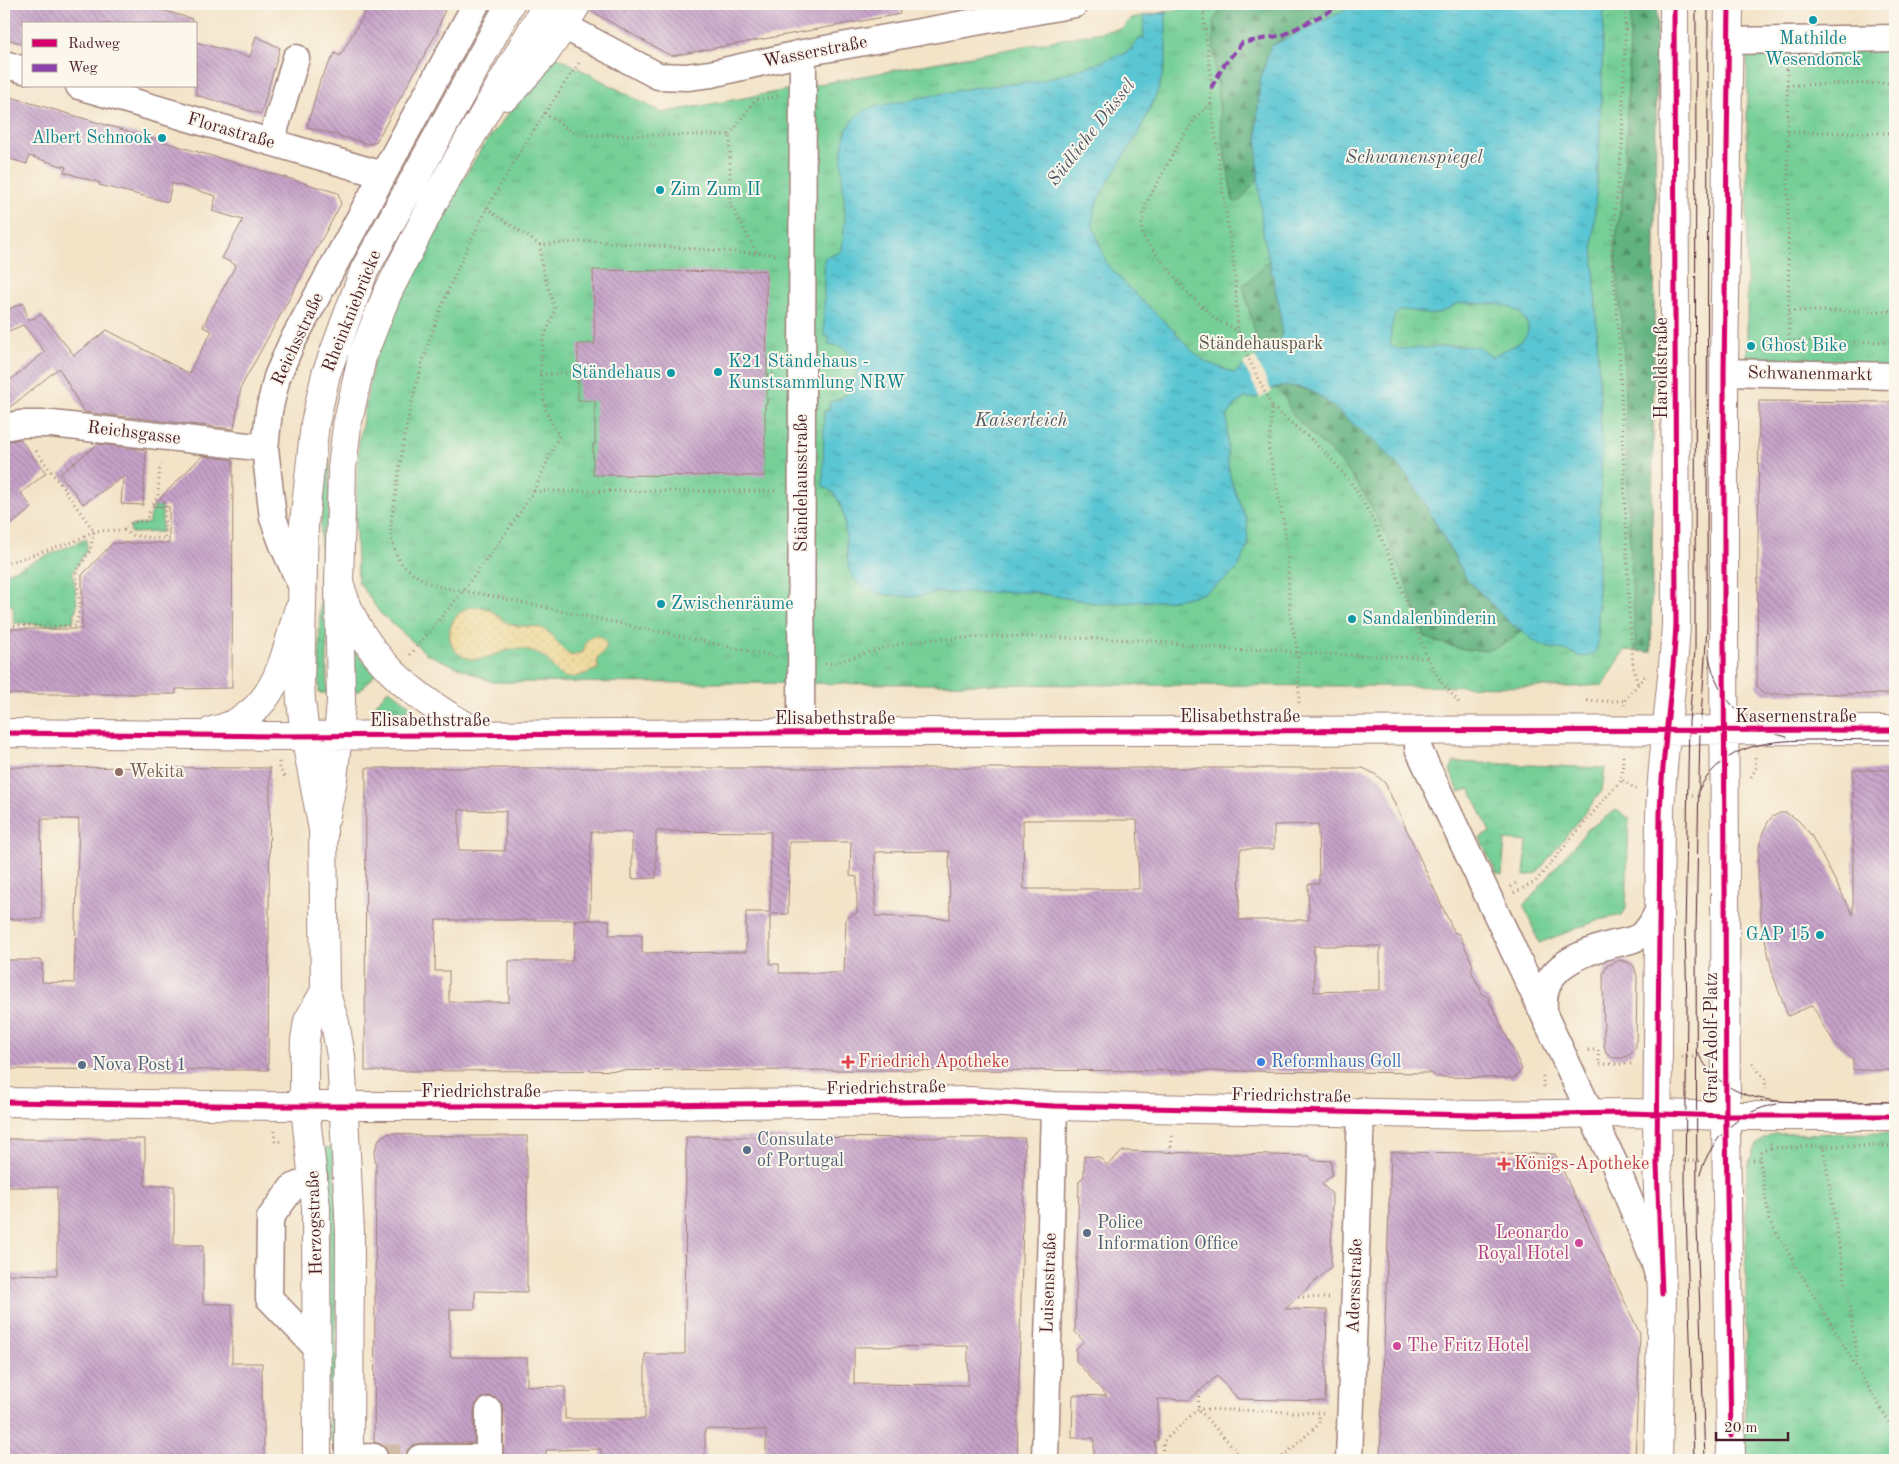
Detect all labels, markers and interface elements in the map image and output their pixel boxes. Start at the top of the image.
marker: Mathilde Wesendonck [1807,14,1819,26]
legend [22,22,198,88]
place label: Mathilde Wesendonck [1765,30,1861,69]
street label: Wasserstraße [761,33,869,71]
text: Radweg [68,37,120,52]
text: Weg [68,61,98,76]
water label: Südliche Düssel [1045,76,1140,190]
street label: Florastraße [185,110,277,152]
place label: Albert Schnook [31,129,152,147]
marker: Albert Schnook [156,132,168,144]
water label: Schwanenspiegel [1345,149,1483,168]
place label: Zim Zum II [670,181,761,199]
marker: Zim Zum II [654,184,666,196]
street label: Rheinkniebrücke [319,248,385,374]
street label: Reichsstraße [269,290,327,388]
street label: Haroldstraße [1653,317,1671,419]
park label: Ständehauspark [1199,335,1323,353]
place label: Ghost Bike [1761,337,1847,355]
marker: Ghost Bike [1745,340,1757,352]
place label: K21 Ständehaus - Kunstsammlung NRW [728,353,905,392]
place label: Ständehaus [571,364,661,382]
street label: Schwanenmarkt [1747,364,1873,384]
marker: K21 Ständehaus - Kunstsammlung NRW [712,366,724,378]
marker: Ständehaus [665,367,677,379]
water label: Kaiserteich [974,412,1068,431]
street label: Ständehausstraße [793,414,811,552]
street label: Reichsgasse [86,418,182,448]
place label: Zwischenräume [671,595,793,613]
marker: Zwischenräume [655,598,667,610]
place label: Sandalenbinderin [1362,610,1497,628]
marker: Sandalenbinderin [1346,613,1358,625]
street label: Elisabethstraße [1180,708,1300,726]
street label: Kasernenstraße [1735,708,1857,726]
street label: Elisabethstraße [775,710,895,728]
street label: Elisabethstraße [370,712,490,730]
place label: Wekita [129,763,184,781]
marker: Wekita [113,766,125,778]
place label: GAP 15 [1746,926,1810,944]
marker: GAP 15 [1814,929,1826,941]
street label: Graf-Adolf-Platz [1703,972,1721,1104]
place label: Friedrich Apotheke [858,1053,1009,1071]
place label: Reformhaus Goll [1271,1053,1402,1071]
place label: Nova Post 1 [92,1056,187,1074]
marker: Friedrich Apotheke [842,1056,854,1068]
marker: Reformhaus Goll [1255,1056,1267,1068]
marker: Nova Post 1 [76,1059,88,1071]
street label: Friedrichstraße [826,1078,946,1098]
street label: Friedrichstraße [421,1083,541,1101]
street label: Friedrichstraße [1231,1086,1351,1106]
place label: Consulate of Portugal [757,1131,844,1170]
marker: Consulate of Portugal [741,1144,753,1156]
place label: Königs-Apotheke [1514,1155,1649,1173]
marker: Königs-Apotheke [1498,1158,1510,1170]
street label: Herzogstraße [304,1170,326,1276]
place label: Police Information Office [1097,1214,1238,1253]
place label: Leonardo Royal Hotel [1477,1224,1569,1263]
marker: Police Information Office [1081,1227,1093,1239]
street label: Luisenstraße [1038,1232,1060,1334]
marker: Leonardo Royal Hotel [1573,1237,1585,1249]
street label: Adersstraße [1344,1238,1366,1334]
place label: The Fritz Hotel [1407,1337,1529,1355]
marker: The Fritz Hotel [1391,1340,1403,1352]
scale bar [1716,1409,1789,1441]
text: 20 m [1724,1421,1758,1436]

